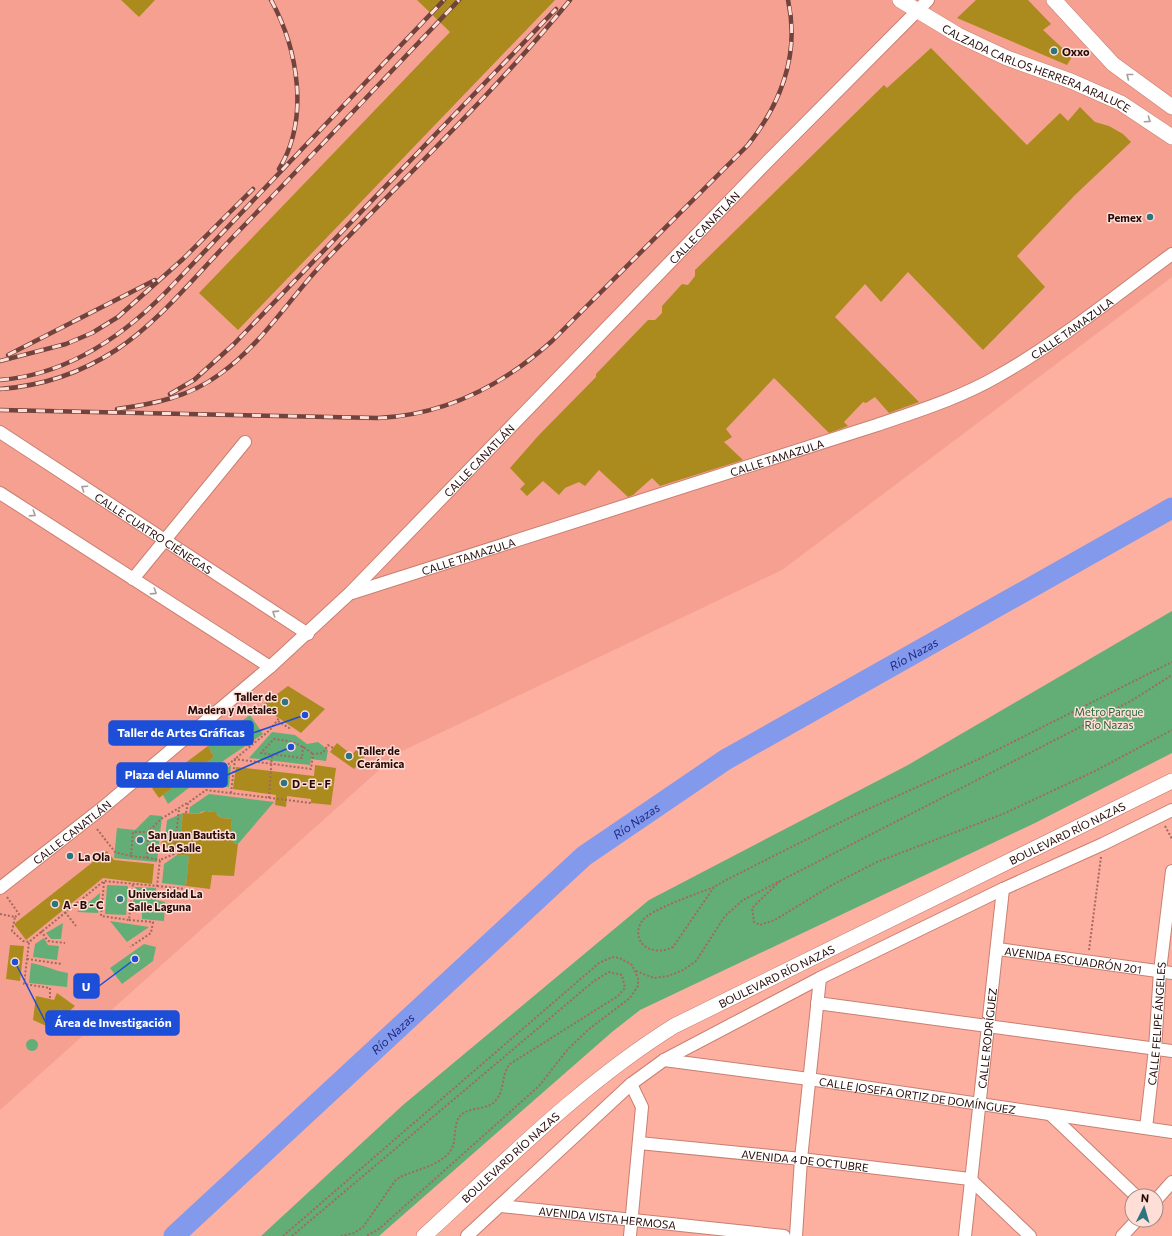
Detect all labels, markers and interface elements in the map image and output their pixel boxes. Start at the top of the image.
street label: CALZADA CARLOS HERRERA ARALUCE [940,21,1133,114]
place label: Oxxo [1062,45,1090,58]
marker: Oxxo [1049,46,1059,56]
one-way arrow [1126,74,1133,81]
one-way arrow [1144,116,1151,123]
street label: CALLE CANATLÁN [666,188,742,266]
place label: Pemex [1108,211,1143,224]
marker: Pemex [1145,212,1155,222]
street label: CALLE TAMAZULA [1028,294,1116,361]
street label: CALLE CANATLÁN [441,421,517,499]
street label: CALLE TAMAZULA [728,436,826,478]
one-way arrow [81,485,88,493]
street label: CALLE CUATRO CIÉNEGAS [93,490,215,576]
one-way arrow [29,509,36,517]
street label: CALLE TAMAZULA [420,535,517,577]
one-way arrow [150,587,157,595]
one-way arrow [272,610,279,617]
water label: Río Nazas [887,634,941,673]
place label: Taller de Madera y Metales [187,690,277,716]
marker: Taller de Madera y Metales [280,697,290,707]
park label: Metro Parque Río Nazas [1075,705,1144,731]
callout: Taller de Artes Gráficas [109,721,253,745]
text: Taller de Artes Gráficas [117,725,245,739]
place label: Taller de Cerámica [357,744,404,770]
marker: Taller de Cerámica [344,751,354,761]
callout: Plaza del Alumno [117,763,227,787]
text: Plaza del Alumno [125,767,219,781]
place label: D - E - F [292,777,331,790]
marker: D - E - F [279,778,289,788]
street label: CALLE CANATLÁN [30,797,113,867]
water label: Río Nazas [610,799,663,841]
street label: BOULEVARD RÍO NAZAS [1007,799,1127,867]
place label: San Juan Bautista de La Salle [148,828,236,854]
marker: San Juan Bautista de La Salle [135,835,145,845]
place label: La Ola [78,850,110,863]
marker: La Ola [65,851,75,861]
place label: Universidad La Salle Laguna [128,887,203,913]
marker: Universidad La Salle Laguna [115,894,125,904]
place label: A - B - C [63,898,104,911]
marker: A - B - C [50,899,60,909]
street label: BOULEVARD RÍO NAZAS [716,942,837,1010]
street label: AVENIDA ESCUADRÓN 201 [1004,943,1143,975]
street label: CALLE FELIPE ÁNGELES [1144,961,1168,1086]
callout: U [74,974,99,998]
text: U [82,979,90,993]
street label: CALLE RODRÍGUEZ [975,987,999,1089]
water label: Río Nazas [368,1010,417,1057]
callout: Área de Investigación [46,1011,179,1035]
text: Área de Investigación [54,1015,172,1029]
street label: CALLE JOSEFA ORTIZ DE DOMÍNGUEZ [818,1074,1017,1116]
street label: BOULEVARD RÍO NAZAS [458,1109,562,1205]
street label: AVENIDA 4 DE OCTUBRE [741,1147,869,1173]
north arrow [1124,1188,1164,1228]
text: N [1140,1191,1150,1204]
street label: AVENIDA VISTA HERMOSA [538,1204,677,1231]

